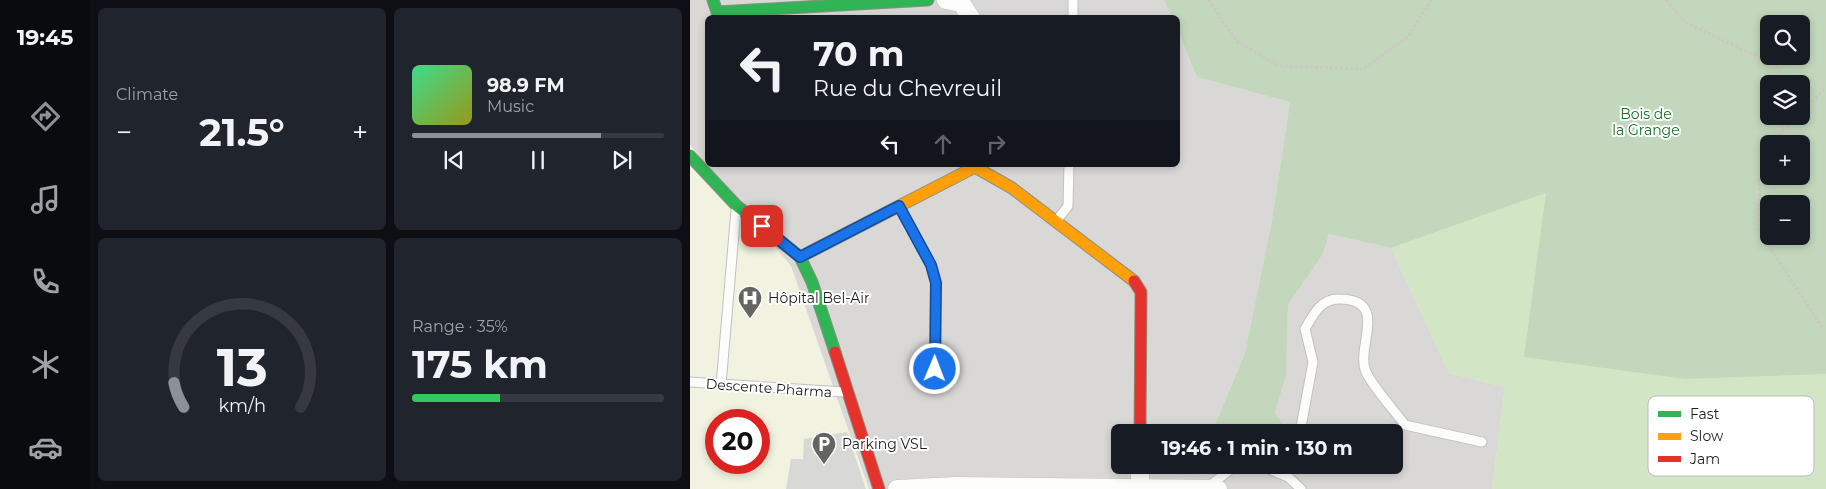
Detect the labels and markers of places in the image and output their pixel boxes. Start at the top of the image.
pin [741,205,783,247]
hospital icon: Hôpital Bel-Air [737,285,763,319]
place label: Hôpital Bel-Air [768,289,870,307]
parking icon: Parking VSL [811,431,837,465]
place label: Parking VSL [842,435,928,453]

